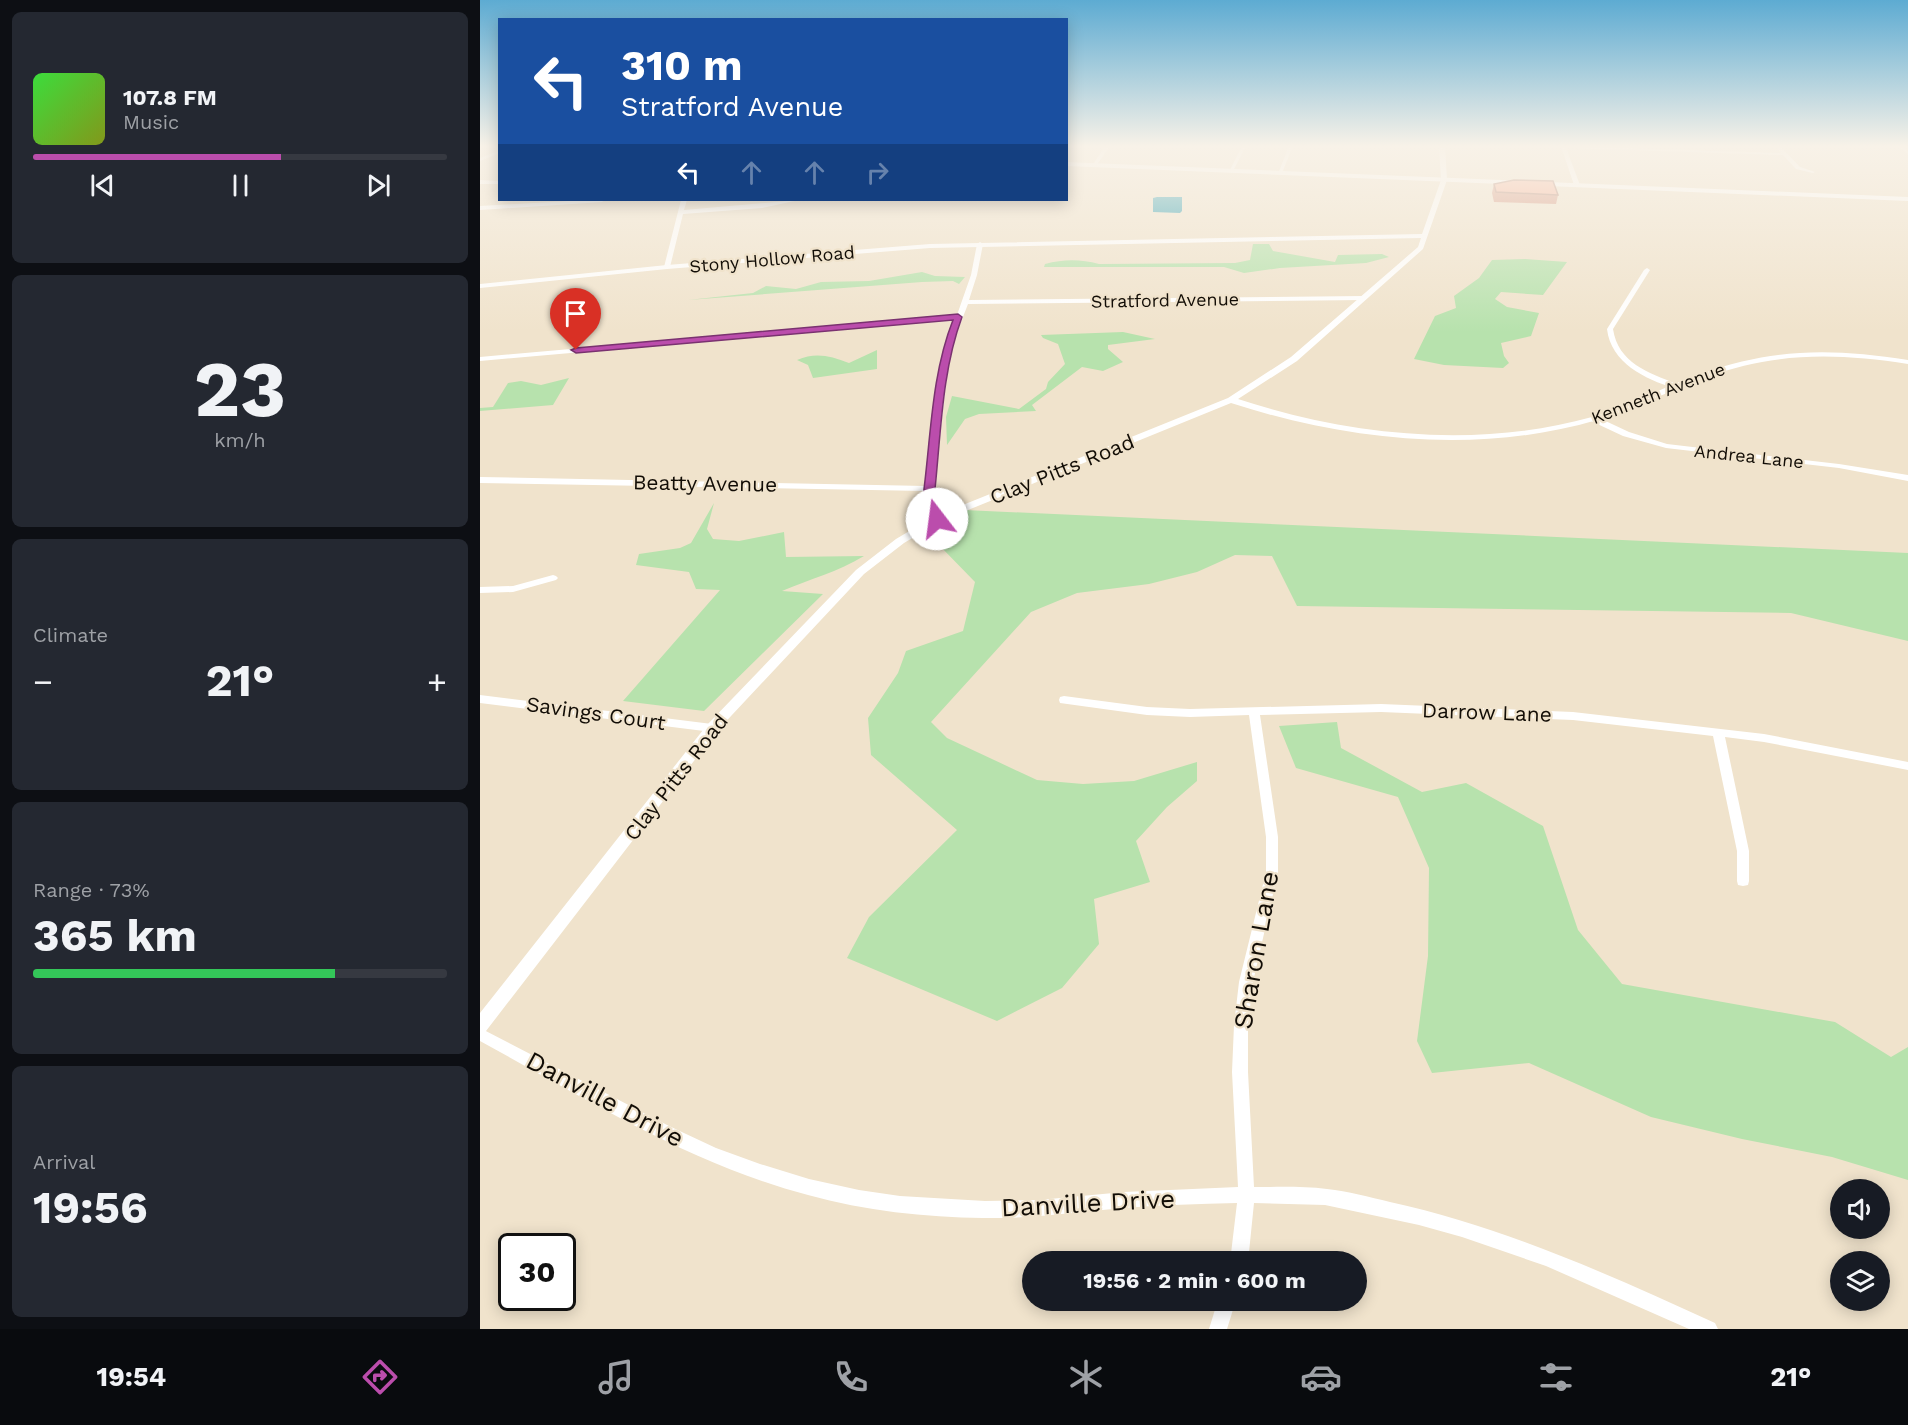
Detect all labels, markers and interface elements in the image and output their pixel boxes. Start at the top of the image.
text: 310 m [621,41,743,90]
icon: left [522,42,600,120]
text: 107.8 FM [123,85,217,110]
text: Stratford Avenue [621,91,843,123]
text: Music [123,110,179,134]
icon: left [672,156,705,189]
icon: ahead [735,156,768,189]
icon: ahead [798,156,831,189]
icon: right [861,156,894,189]
icon: previous [86,169,119,202]
icon: pause [224,169,257,202]
icon: next [362,169,395,202]
street label: Stony Hollow Road [688,241,856,277]
pin [550,288,601,350]
street label: Stratford Avenue [1091,288,1239,312]
icon: arrive [559,297,592,330]
text: 23 [194,343,286,435]
street label: Kenneth Avenue [1588,358,1728,428]
text: km/h [214,428,266,452]
street label: Clay Pitts Road [986,429,1138,509]
street label: Andrea Lane [1693,440,1805,472]
street label: Beatty Avenue [633,469,777,497]
position arrow [905,487,969,551]
text: Climate [33,623,108,647]
text: 21° [206,654,274,707]
text: − [33,662,53,701]
text: + [427,662,447,701]
street label: Savings Court [525,691,667,735]
street label: Darrow Lane [1422,697,1552,727]
street label: Clay Pitts Road [619,709,733,845]
street label: Sharon Lane [1227,869,1285,1031]
text: Range · 73% [33,878,150,902]
text: 365 km [33,909,197,962]
street label: Danville Drive [521,1045,689,1153]
text: Arrival [33,1150,95,1174]
map controls [1830,1179,1890,1311]
button: sound [1830,1179,1890,1239]
text: 19:56 [33,1181,148,1234]
street label: Danville Drive [1000,1183,1176,1223]
speed limit sign: 30 [498,1233,576,1311]
button: layers [1830,1251,1890,1311]
text: 19:56 · 2 min · 600 m [1083,1268,1306,1293]
icon: directions [359,1356,401,1398]
icon: music [595,1356,637,1398]
icon: phone [830,1356,872,1398]
icon: climate [1065,1356,1107,1398]
icon: car [1300,1356,1342,1398]
icon: filters [1535,1356,1577,1398]
text: 19:54 [97,1361,166,1393]
text: 21° [1770,1361,1811,1393]

